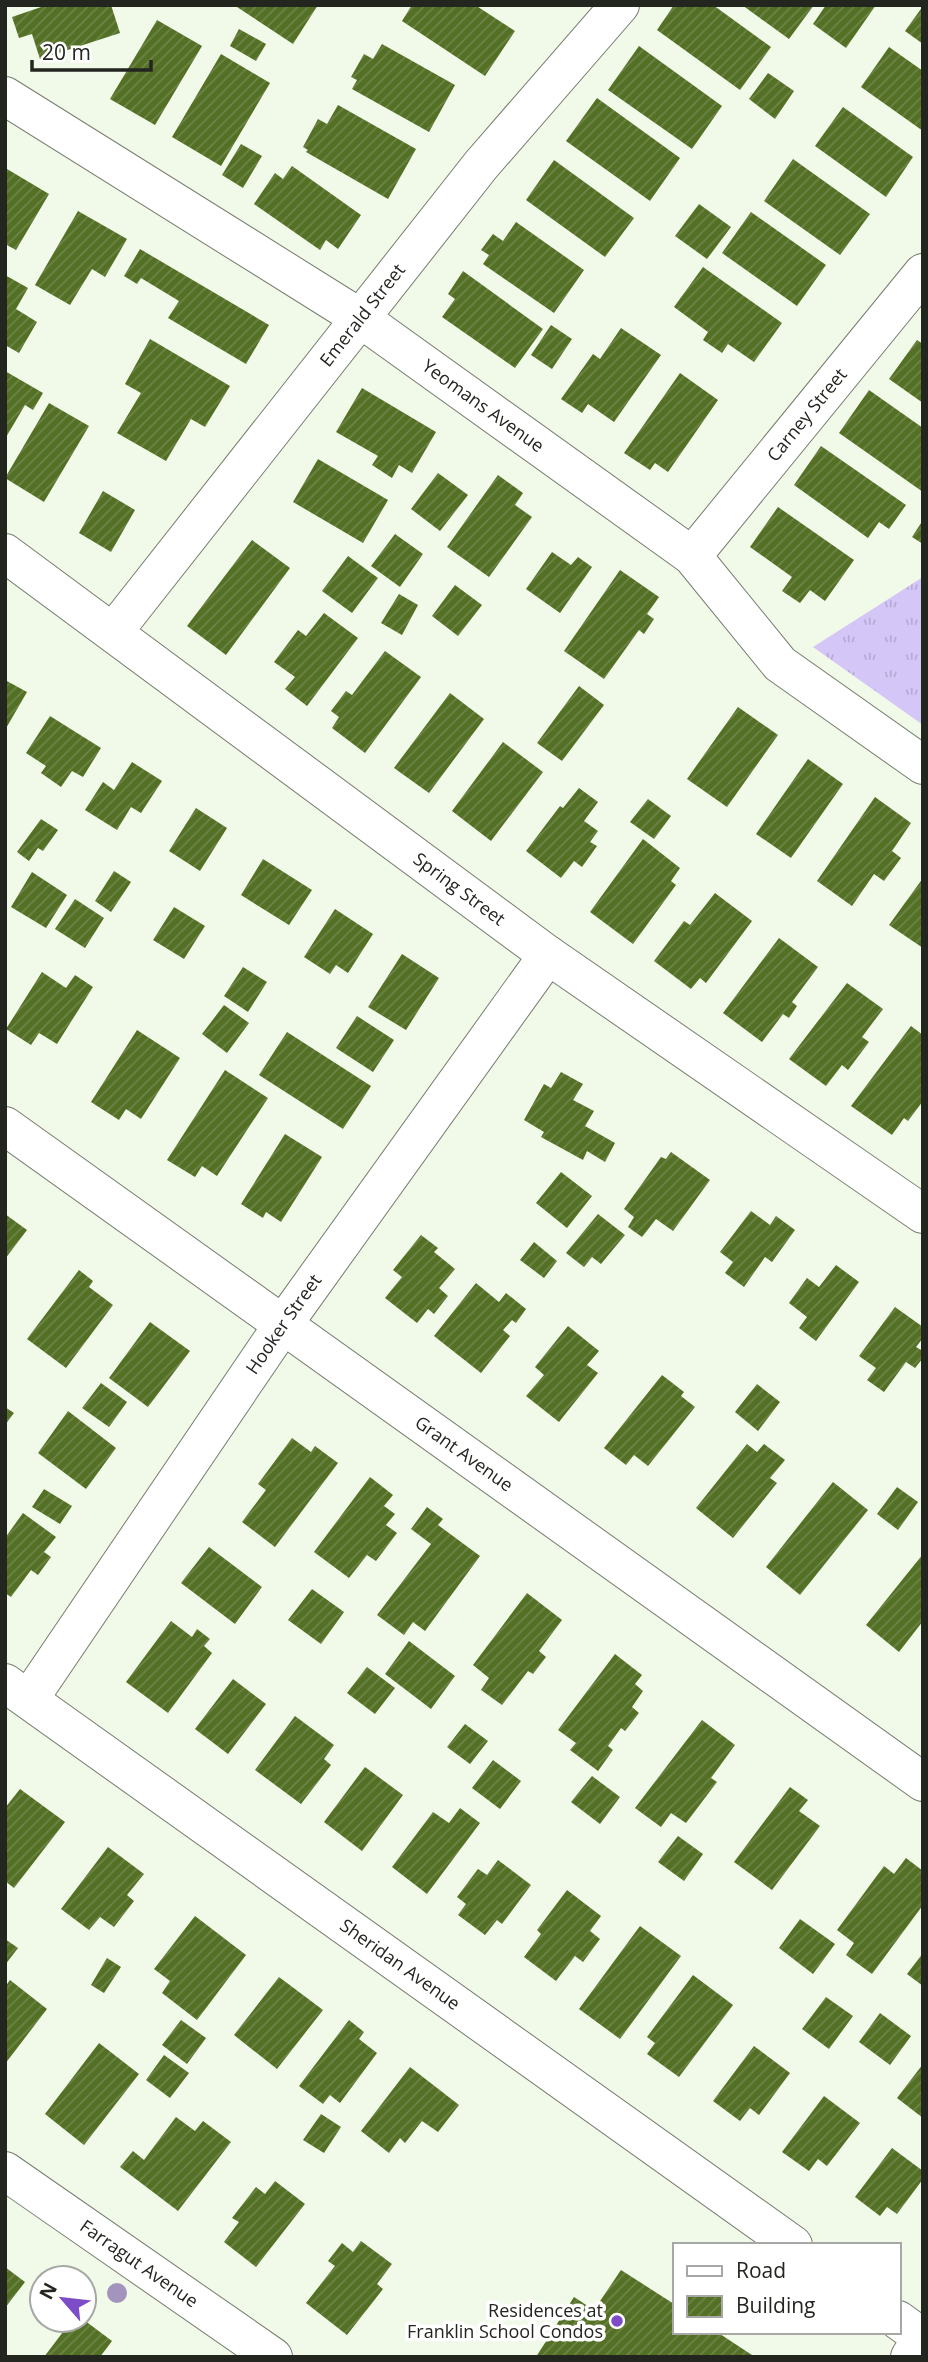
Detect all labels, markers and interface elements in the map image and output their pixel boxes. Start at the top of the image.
scale bar [32,28,150,72]
text: 20 m [42,38,91,66]
street label: Emerald Street [314,258,410,371]
street label: Yeomans Avenue [418,353,549,457]
street label: Carney Street [761,363,852,466]
street label: Spring Street [409,846,510,930]
street label: Hooker Street [240,1269,326,1379]
street label: Grant Avenue [411,1410,518,1496]
street label: Sheridan Avenue [336,1913,465,2015]
street label: Farragut Avenue [76,2214,203,2313]
legend [673,2243,900,2334]
text: Road [736,2256,786,2284]
north arrow [28,2264,98,2334]
text: N [33,2278,63,2304]
text: Building [736,2291,815,2319]
place label: Residences at Franklin School Condos [407,2298,603,2343]
marker: Residences at Franklin School Condos [609,2313,625,2329]

